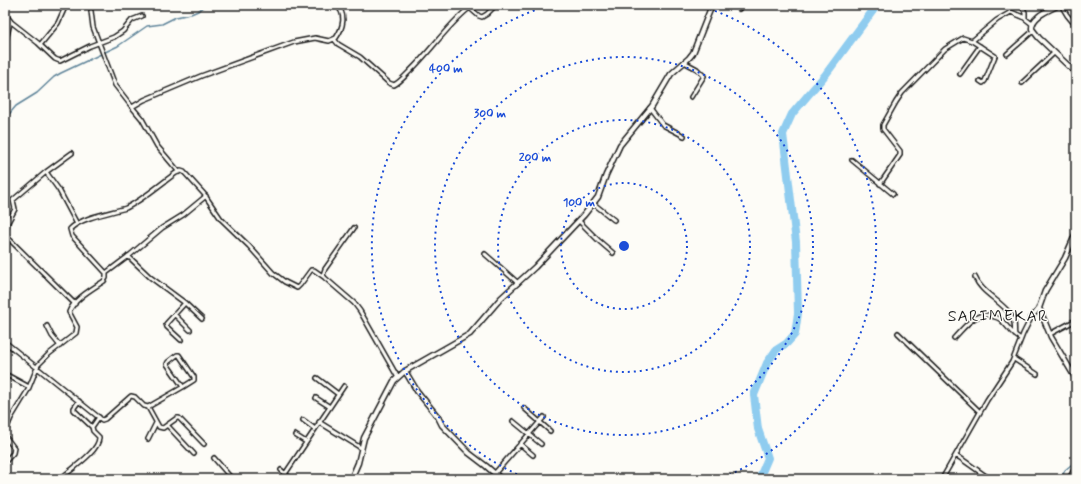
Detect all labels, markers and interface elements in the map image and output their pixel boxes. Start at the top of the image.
text: 400 m [429,61,463,77]
text: 300 m [474,106,507,122]
text: 200 m [519,150,552,166]
text: 100 m [563,195,596,211]
centre of rings [617,239,631,253]
district label: SARIMEKAR [948,306,1048,327]

